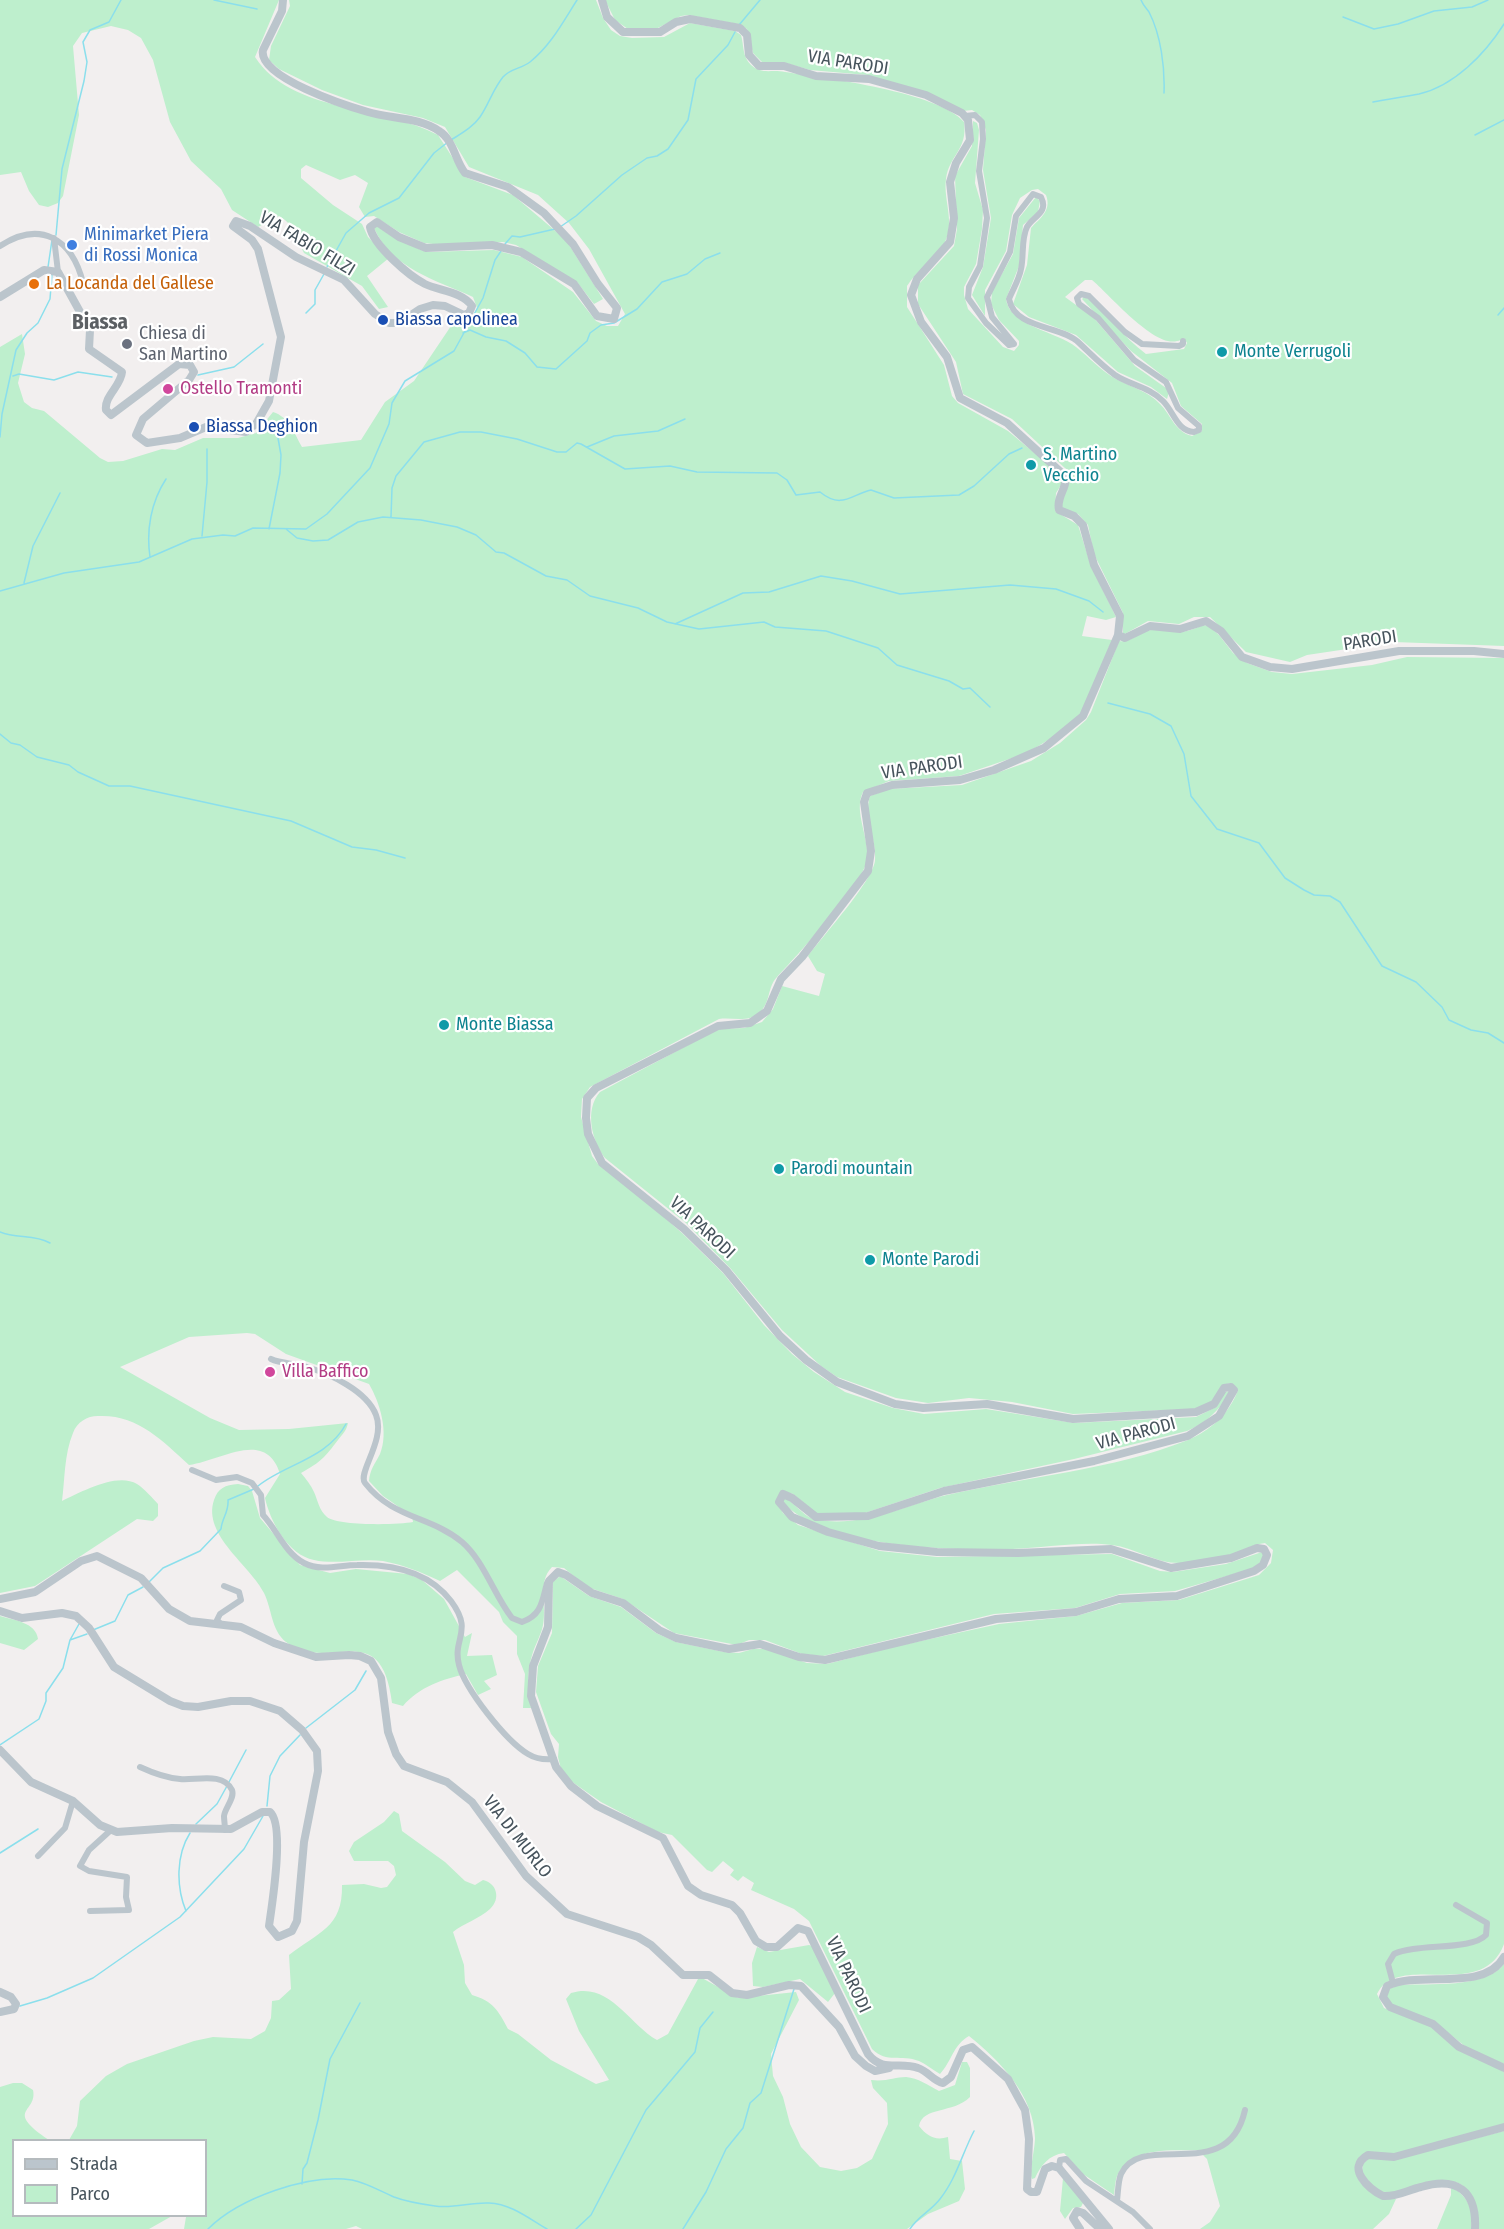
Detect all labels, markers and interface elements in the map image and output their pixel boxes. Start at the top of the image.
street label: VIA PARODI [806,46,890,80]
street label: VIA FABIO FILZI [255,207,359,281]
place label: Minimarket Piera di Rossi Monica [84,224,209,266]
marker: Minimarket Piera di Rossi Monica [65,238,79,252]
place label: La Locanda del Gallese [46,273,214,295]
marker: La Locanda del Gallese [27,277,41,291]
place label: Biassa capolinea [395,309,518,331]
district label: Biassa [72,310,128,336]
marker: Biassa capolinea [376,313,390,327]
place label: Chiesa di San Martino [139,323,228,366]
marker: Chiesa di San Martino [120,337,134,351]
place label: Monte Verrugoli [1234,341,1351,363]
marker: Monte Verrugoli [1215,345,1229,359]
place label: Ostello Tramonti [180,378,302,400]
marker: Ostello Tramonti [161,382,175,396]
place label: Biassa Deghion [206,416,318,438]
marker: Biassa Deghion [187,420,201,434]
place label: S. Martino Vecchio [1043,444,1117,486]
marker: S. Martino Vecchio [1024,458,1038,472]
street label: PARODI [1342,626,1398,656]
street label: VIA PARODI [880,752,964,784]
place label: Monte Biassa [456,1014,553,1036]
marker: Monte Biassa [437,1018,451,1032]
place label: Parodi mountain [791,1158,913,1180]
marker: Parodi mountain [772,1162,786,1176]
street label: VIA PARODI [665,1192,739,1264]
place label: Monte Parodi [882,1249,979,1271]
marker: Monte Parodi [863,1253,877,1267]
place label: Villa Baffico [282,1361,369,1383]
marker: Villa Baffico [263,1365,277,1379]
street label: VIA PARODI [1094,1413,1178,1455]
street label: VIA DI MURLO [478,1791,556,1883]
street label: VIA PARODI [821,1934,875,2016]
legend [12,2139,207,2217]
text: Strada [70,2153,118,2175]
text: Parco [70,2183,110,2205]

